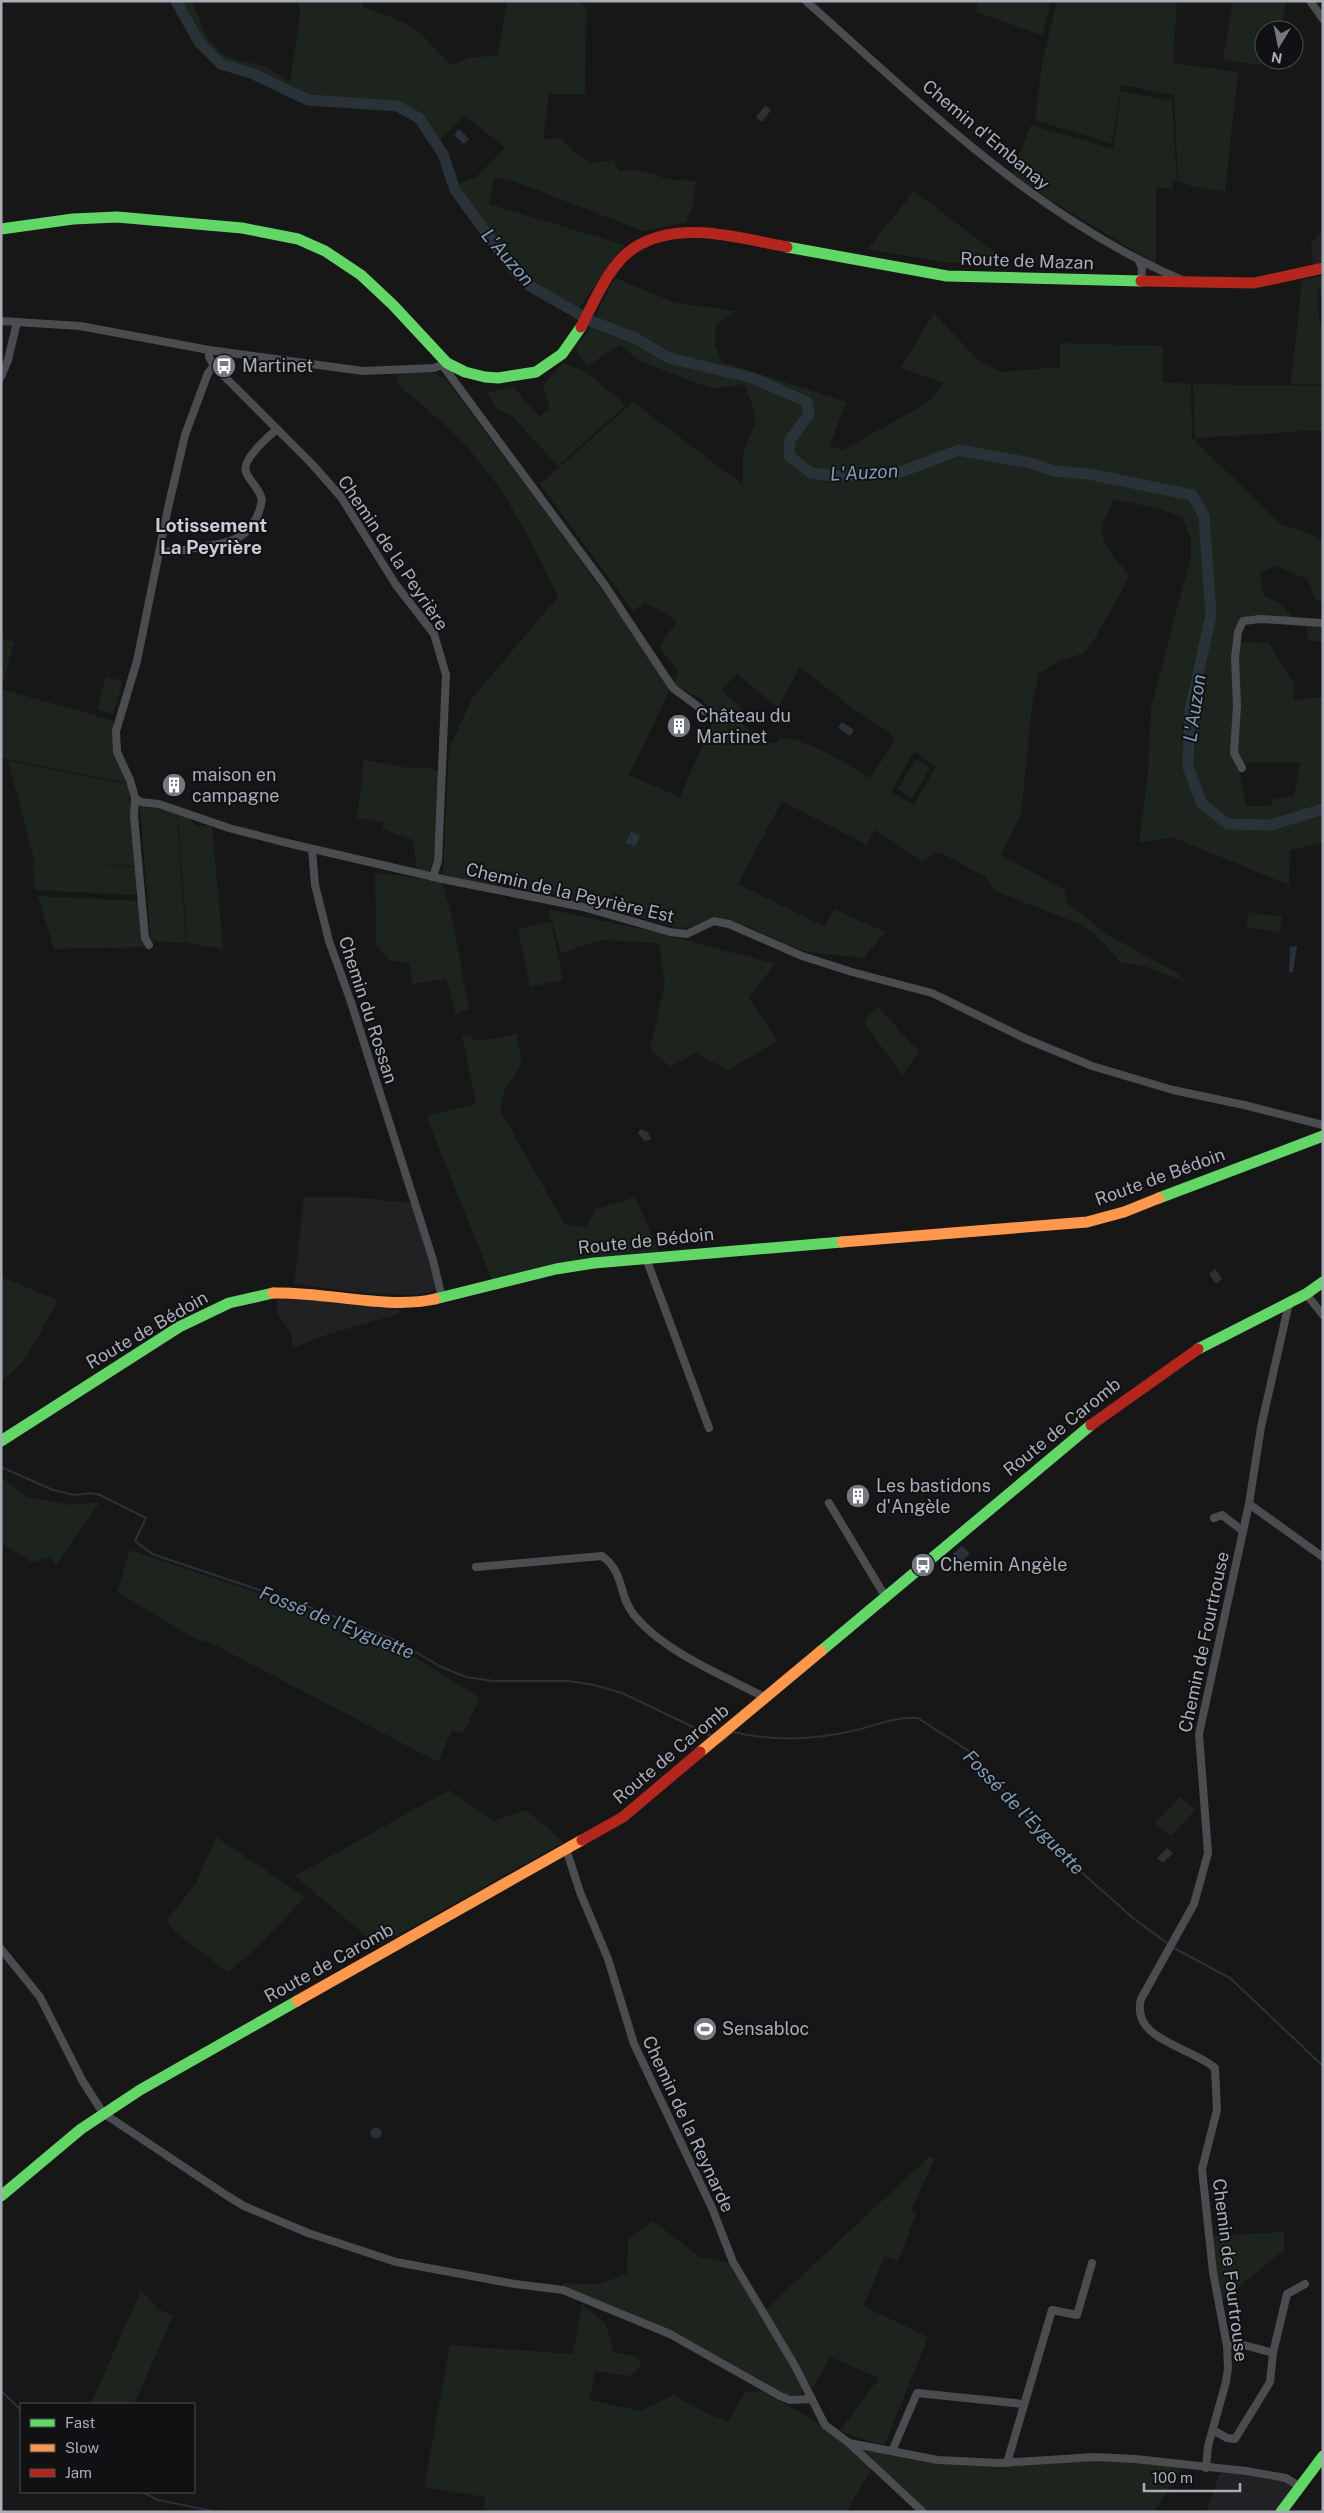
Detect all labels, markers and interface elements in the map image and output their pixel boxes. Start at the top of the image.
north arrow [1254,20,1304,70]
text: N [1270,49,1284,67]
street label: Chemin d'Embanay [919,75,1054,194]
water label: L'Auzon [477,224,539,290]
street label: Route de Mazan [960,248,1094,273]
bus stop icon: Martinet [211,353,237,379]
place label: Martinet [242,355,313,376]
water label: L'Auzon [829,459,899,485]
street label: Chemin de la Peyrière [334,471,453,634]
district label: Lotissement La Peyrière [155,514,267,558]
water label: L'Auzon [1178,673,1210,743]
place label: Château du Martinet [696,705,791,747]
building icon: Château du Martinet [666,713,692,739]
place label: maison en campagne [192,764,280,806]
building icon: maison en campagne [161,772,187,798]
street label: Chemin de la Peyrière Est [464,858,676,927]
street label: Chemin du Rossan [335,933,402,1086]
street label: Route de Bédoin [1092,1143,1228,1210]
street label: Route de Bédoin [577,1223,715,1258]
street label: Route de Bédoin [82,1286,211,1373]
street label: Route de Caromb [999,1373,1124,1480]
place label: Les bastidons d'Angèle [876,1475,991,1517]
building icon: Les bastidons d'Angèle [845,1483,871,1509]
street label: Chemin de Fourtrouse [1174,1549,1233,1734]
bus stop icon: Chemin Angèle [910,1552,936,1578]
place label: Chemin Angèle [940,1554,1067,1575]
water label: Fossé de l'Eyguette [257,1581,417,1663]
street label: Route de Caromb [609,1699,733,1808]
water label: Fossé de l'Eyguette [959,1745,1089,1879]
street label: Route de Caromb [261,1918,397,2007]
sports icon: Sensabloc [692,2016,718,2042]
place label: Sensabloc [722,2018,809,2039]
street label: Chemin de la Reynarde [638,2032,739,2215]
street label: Chemin de Fourtrouse [1209,2177,1252,2363]
legend [20,2403,195,2493]
text: Fast [65,2414,95,2431]
text: Slow [65,2439,100,2456]
scale bar [1144,2460,1240,2492]
text: Jam [65,2464,92,2481]
text: 100 m [1152,2469,1193,2486]

